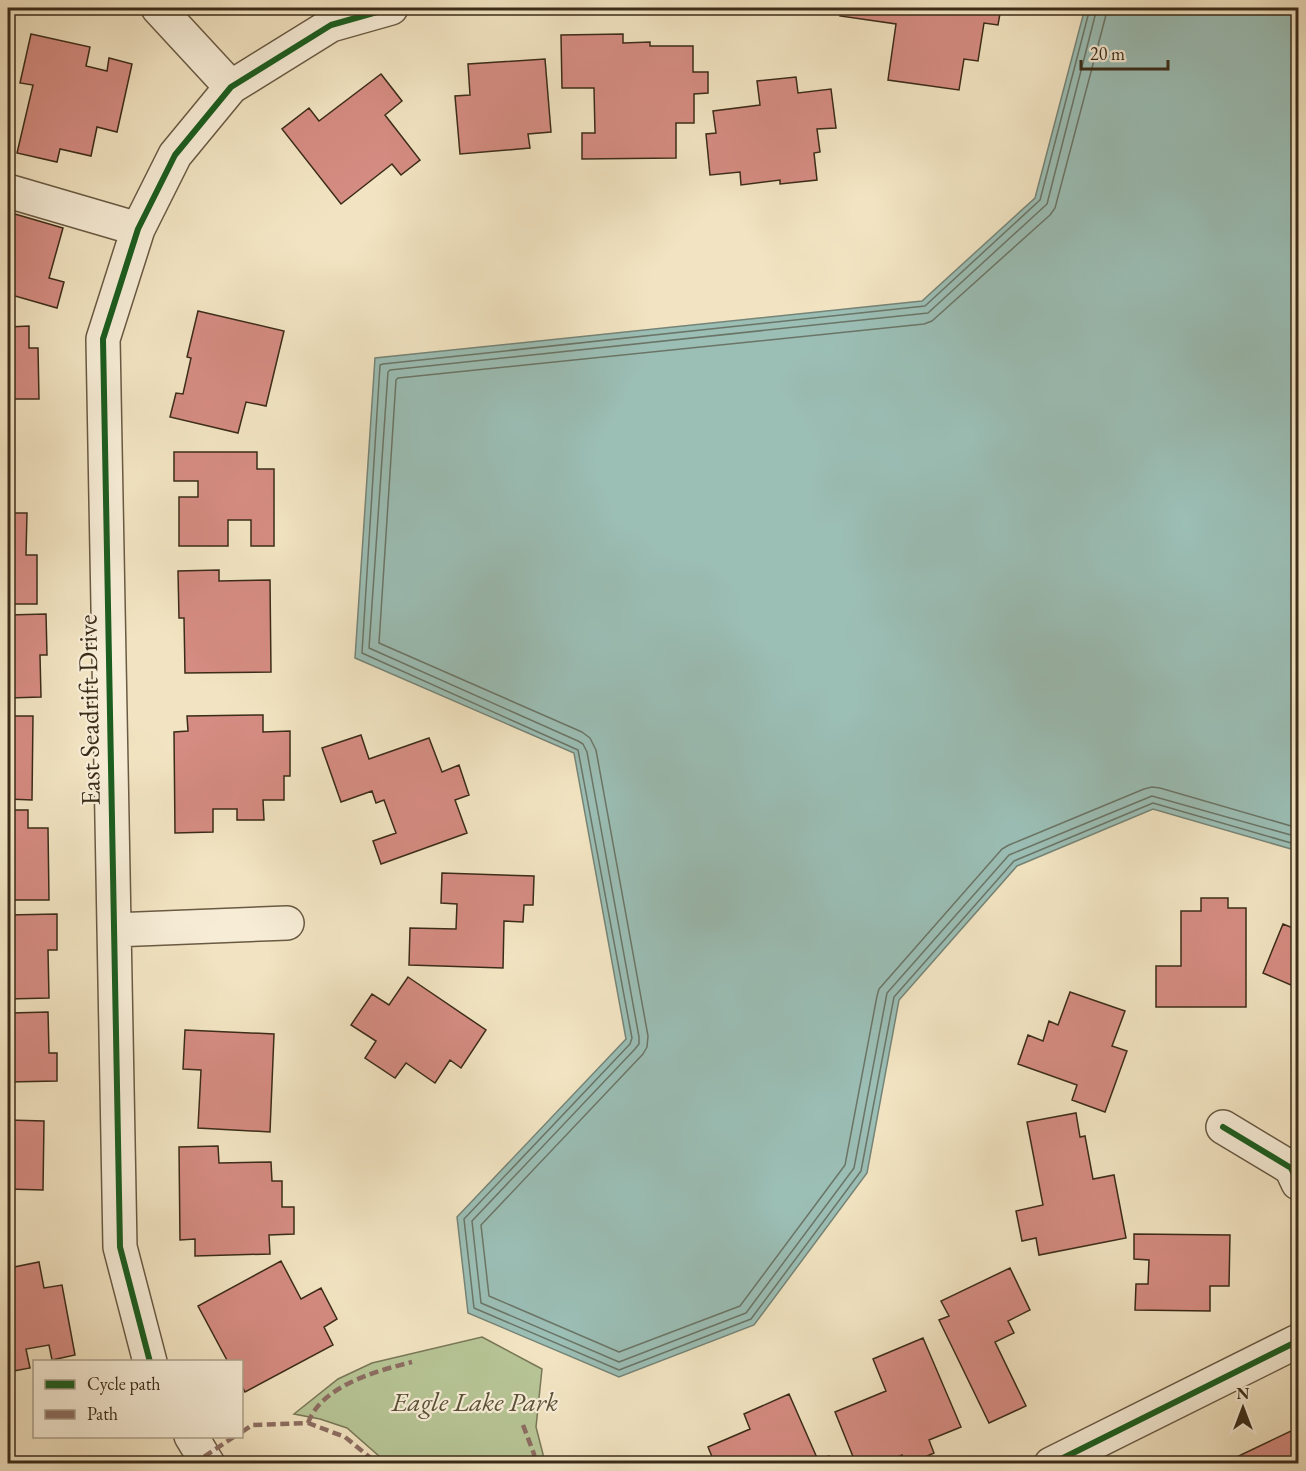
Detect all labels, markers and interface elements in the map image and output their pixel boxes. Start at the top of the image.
scale bar [1081,33,1168,71]
text: 20 m [1090,42,1125,65]
street label: East Seadrift Drive [69,614,108,806]
legend [33,1360,243,1438]
text: Cycle path [87,1372,161,1395]
north arrow [1213,1378,1273,1438]
text: N [1237,1383,1250,1404]
park label: Eagle Lake Park [391,1384,558,1419]
text: Path [87,1402,118,1425]

